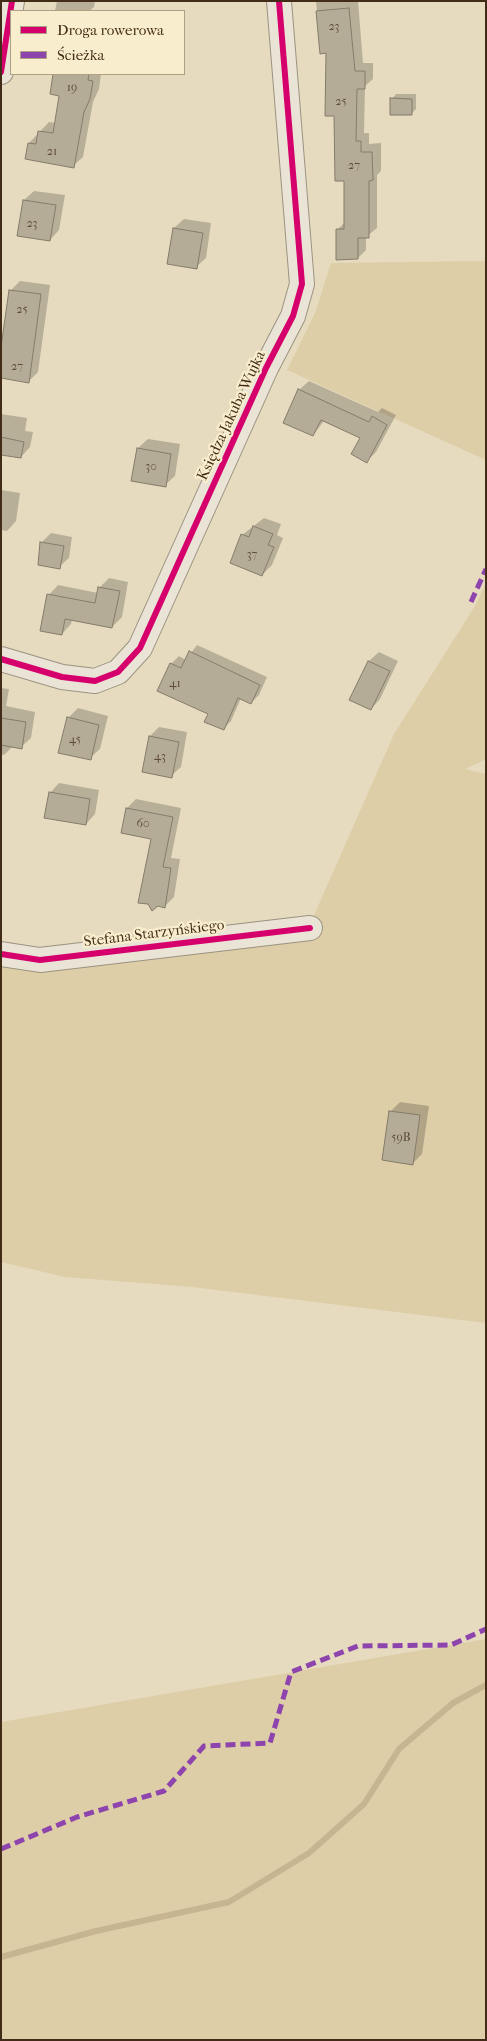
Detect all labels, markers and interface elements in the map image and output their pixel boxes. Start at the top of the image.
legend [10,10,185,75]
house number: 23 [328,20,340,34]
text: Droga rowerowa [57,21,164,39]
text: Ścieżka [57,46,104,64]
house number: 19 [67,81,77,95]
house number: 25 [335,95,347,109]
house number: 21 [47,145,57,159]
house number: 27 [348,159,360,173]
house number: 23 [26,217,38,231]
house number: 25 [16,303,28,317]
street label: Księdza Jakuba Wujka [194,348,270,484]
house number: 27 [11,360,23,374]
house number: 30 [145,460,157,474]
house number: 37 [247,548,257,562]
house number: 41 [169,677,181,691]
house number: 45 [69,733,81,747]
house number: 43 [154,750,166,764]
house number: 60 [136,817,150,831]
street label: Stefana Starzyńskiego [83,916,225,952]
house number: 59B [391,1131,411,1145]

